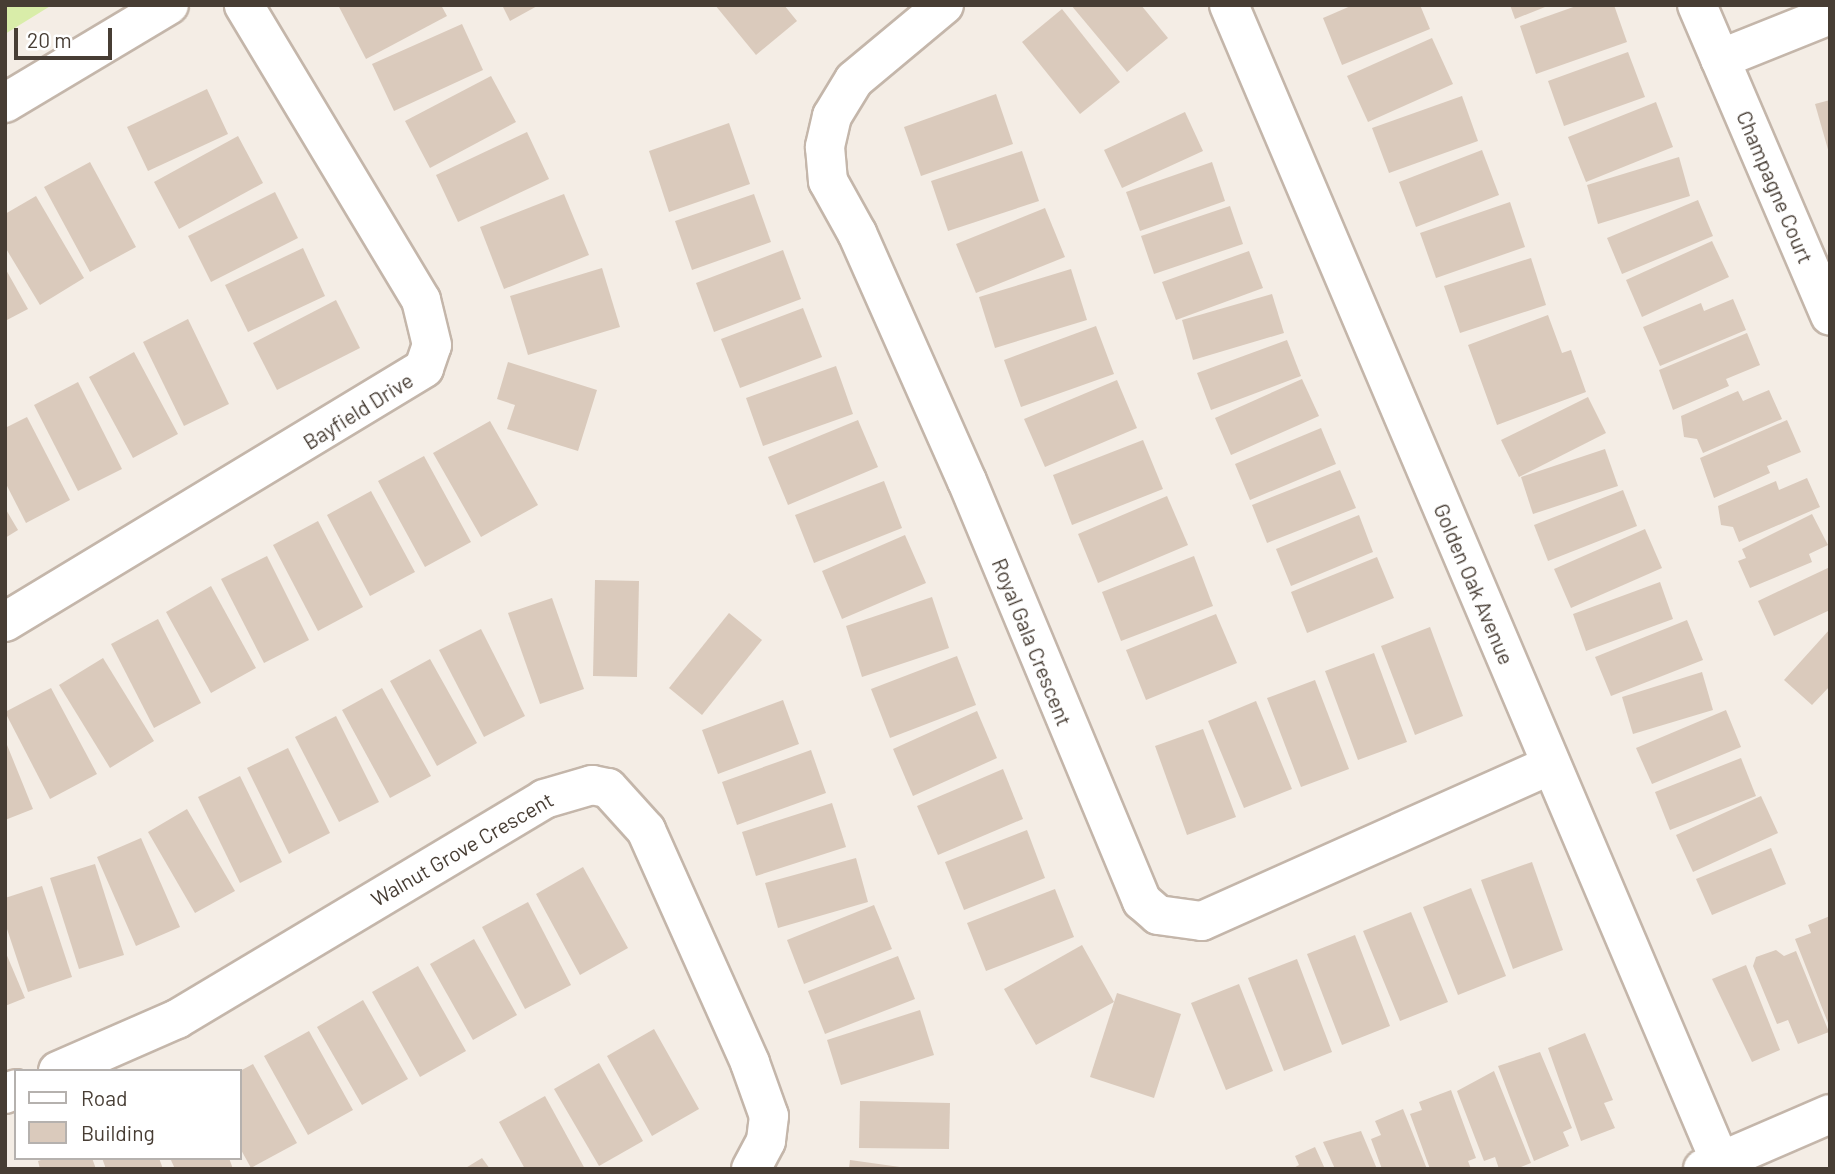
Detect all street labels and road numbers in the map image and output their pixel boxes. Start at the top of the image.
street label: Champagne Court [1731,107,1819,267]
street label: Bayfield Drive [298,367,418,455]
street label: Golden Oak Avenue [1429,500,1519,668]
street label: Royal Gala Crescent [987,554,1077,730]
street label: Walnut Grove Crescent [366,787,558,911]

